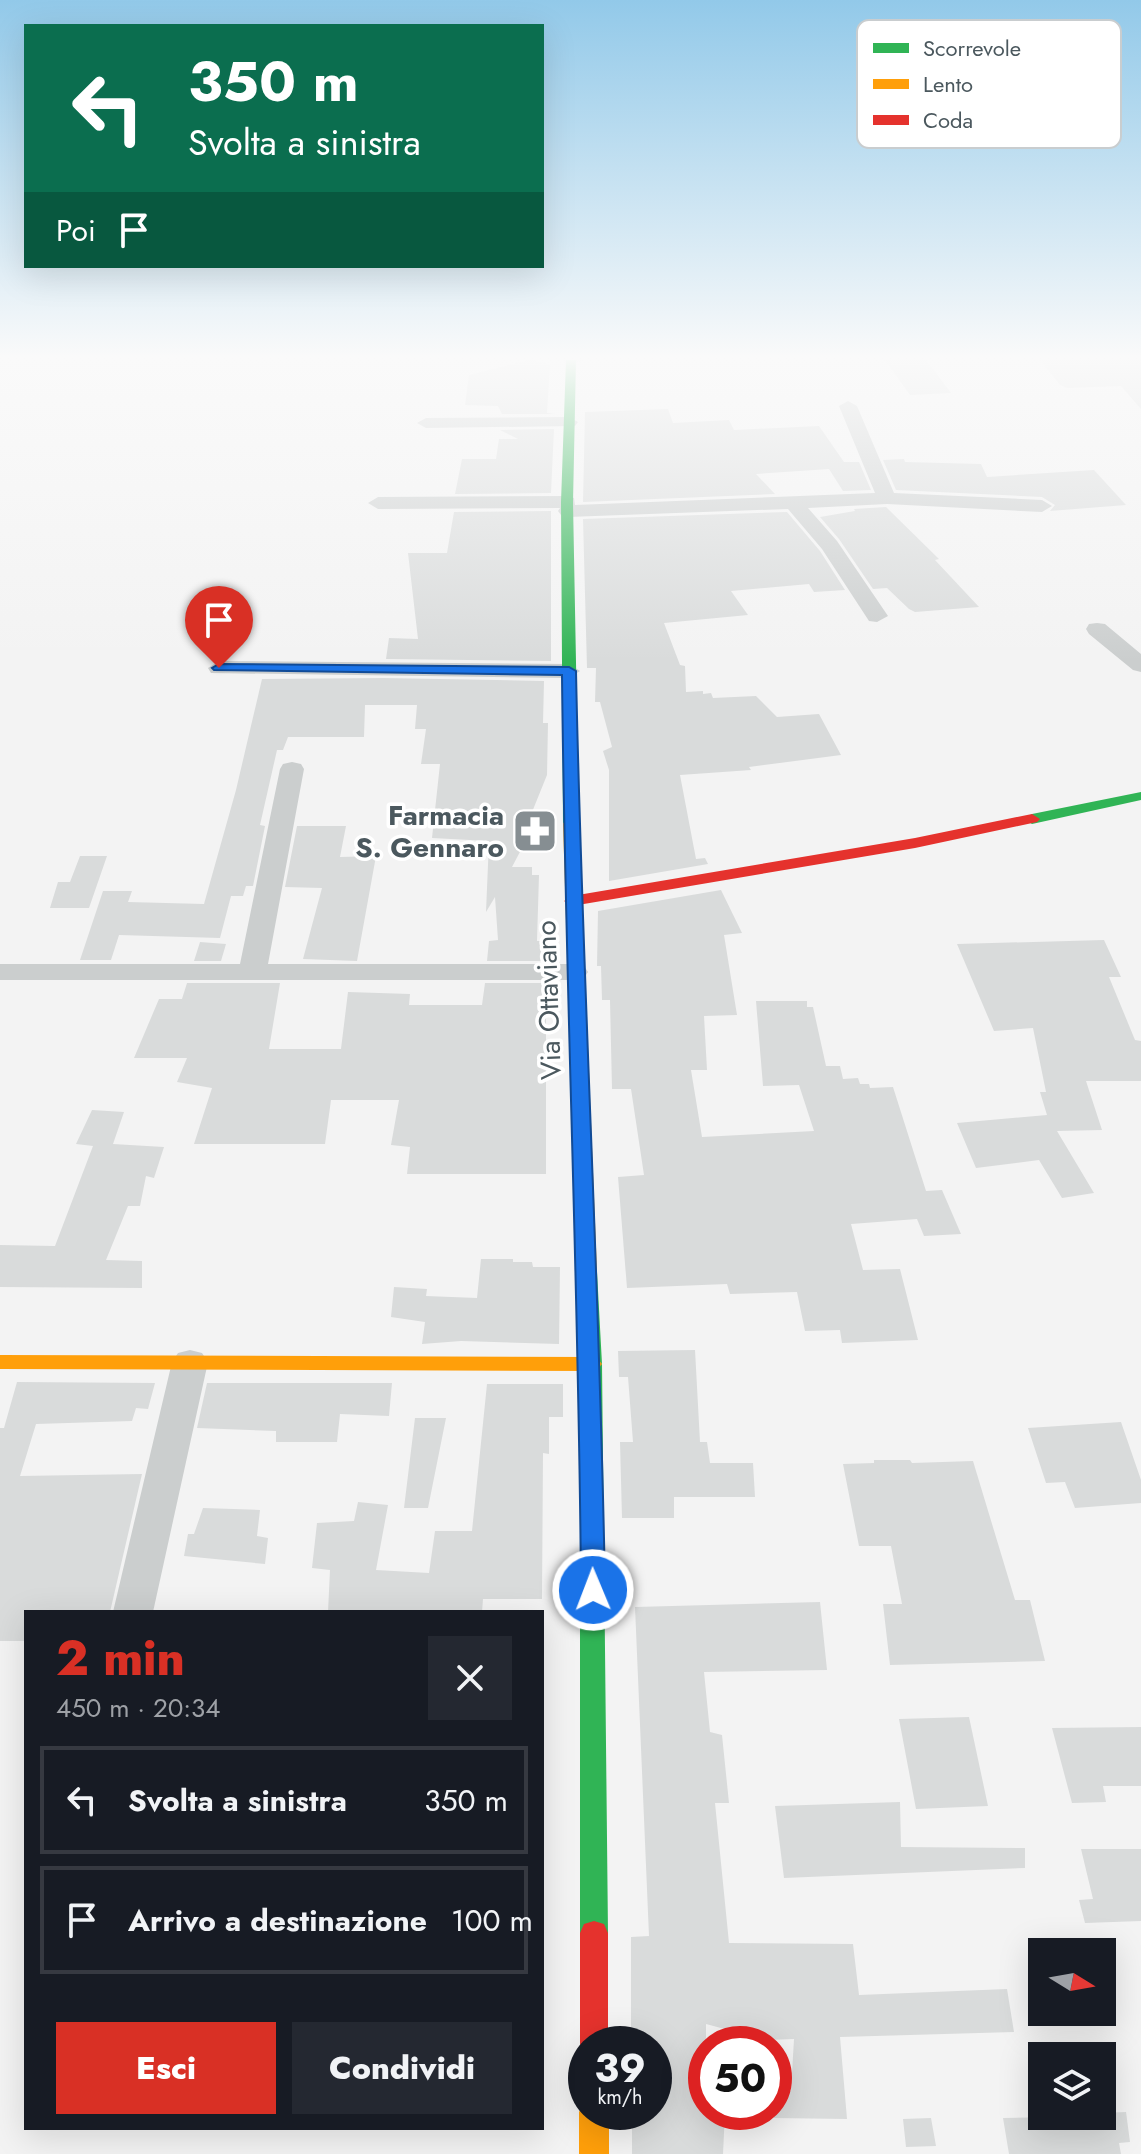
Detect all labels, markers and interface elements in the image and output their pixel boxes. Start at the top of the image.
legend [857,20,1121,148]
text: Scorrevole [923,32,1021,64]
text: 350 m [188,41,359,122]
icon: left [56,56,160,160]
text: Lento [923,68,973,100]
text: Coda [923,104,973,136]
text: Svolta a sinistra [188,116,421,168]
icon: arrive [112,208,156,252]
text: Poi [56,209,96,252]
pin [185,586,253,668]
icon: arrive [197,598,241,642]
place label: Farmacia S. Gennaro [355,795,504,868]
pharmacy icon: Farmacia S. Gennaro [511,807,559,855]
street label: Via Ottaviano [525,920,572,1080]
position arrow [551,1548,635,1632]
text: 2 min [56,1624,185,1693]
button: close [428,1636,512,1720]
text: 450 m · 20:34 [56,1689,220,1727]
icon: left [60,1778,104,1822]
text: Svolta a sinistra [128,1779,347,1822]
text: 350 m [424,1779,508,1822]
icon: arrive [60,1898,104,1942]
text: Arrivo a destinazione [128,1899,427,1942]
text: 100 m [451,1899,533,1942]
north arrow [1028,1938,1116,2026]
map controls [1028,1938,1116,2130]
button: Esci [56,2022,276,2114]
button: Condividi [292,2022,512,2114]
speed limit sign: 50 [688,2026,792,2130]
text: 39 [594,2039,646,2097]
button: layers [1028,2042,1116,2130]
text: km/h [597,2083,643,2112]

